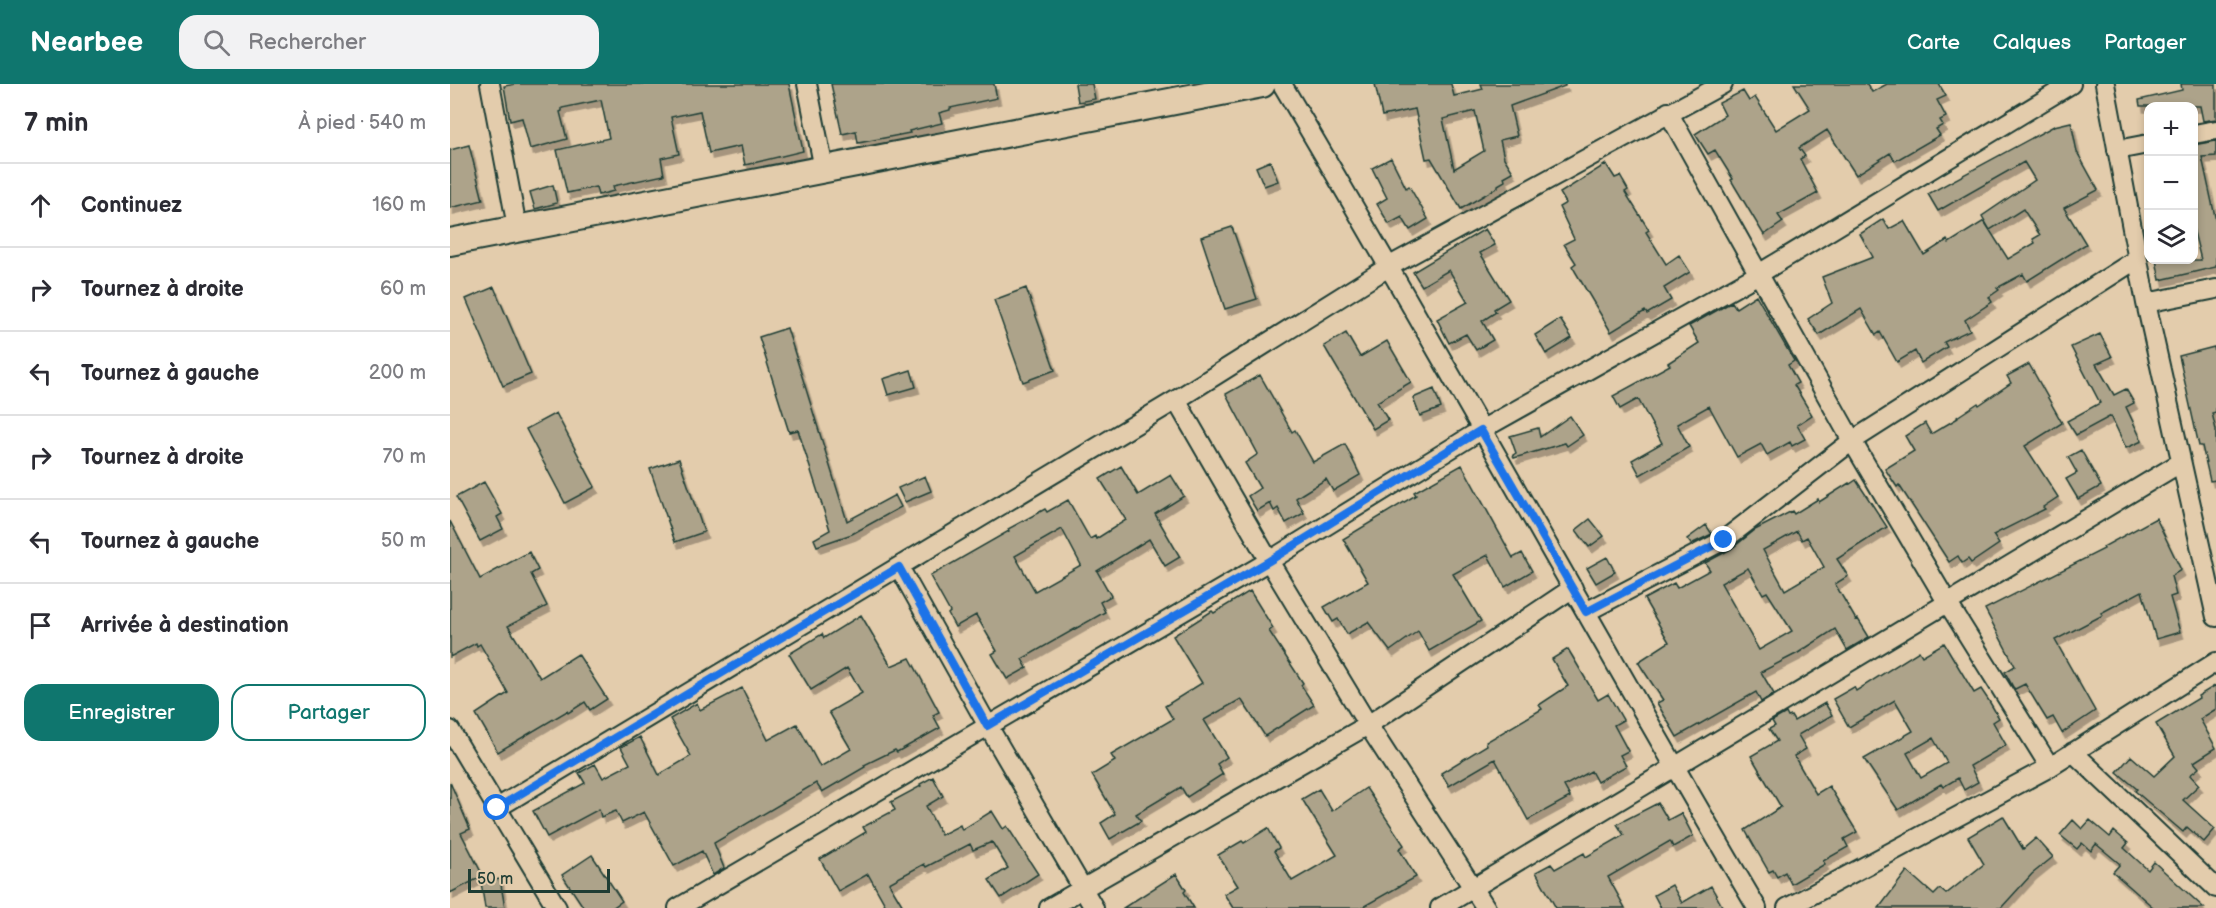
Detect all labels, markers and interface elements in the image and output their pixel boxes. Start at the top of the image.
search box [179,15,599,69]
text: Nearbee [30,26,143,59]
icon: search [200,26,233,59]
text: Rechercher [248,29,366,56]
text: Carte [1907,30,1960,55]
text: Calques [1993,30,2071,55]
text: Partager [2104,30,2186,55]
map controls [2144,102,2198,264]
button: + [2144,102,2198,156]
text: 7 min [24,108,88,139]
text: À pied · 540 m [298,111,426,135]
button: − [2144,156,2198,210]
icon: ahead [24,189,57,222]
text: Continuez [81,192,182,219]
text: 160 m [372,193,426,217]
button: layers [2144,210,2198,264]
icon: right [24,273,57,306]
text: Tournez à droite [81,276,244,303]
text: 60 m [380,277,426,301]
icon: left [24,357,57,390]
text: Tournez à gauche [81,360,259,387]
text: 200 m [369,361,426,385]
icon: right [24,441,57,474]
text: Tournez à droite [81,444,244,471]
text: 70 m [382,445,426,469]
icon: left [24,525,57,558]
route end [1710,526,1736,552]
text: Tournez à gauche [81,528,259,555]
text: 50 m [381,529,426,553]
icon: arrive [24,609,57,642]
text: Arrivée à destination [81,612,289,639]
button: Enregistrer [24,684,219,741]
button: Partager [231,684,426,741]
route start [483,794,509,820]
scale bar [468,866,610,894]
text: 50 m [477,870,513,889]

